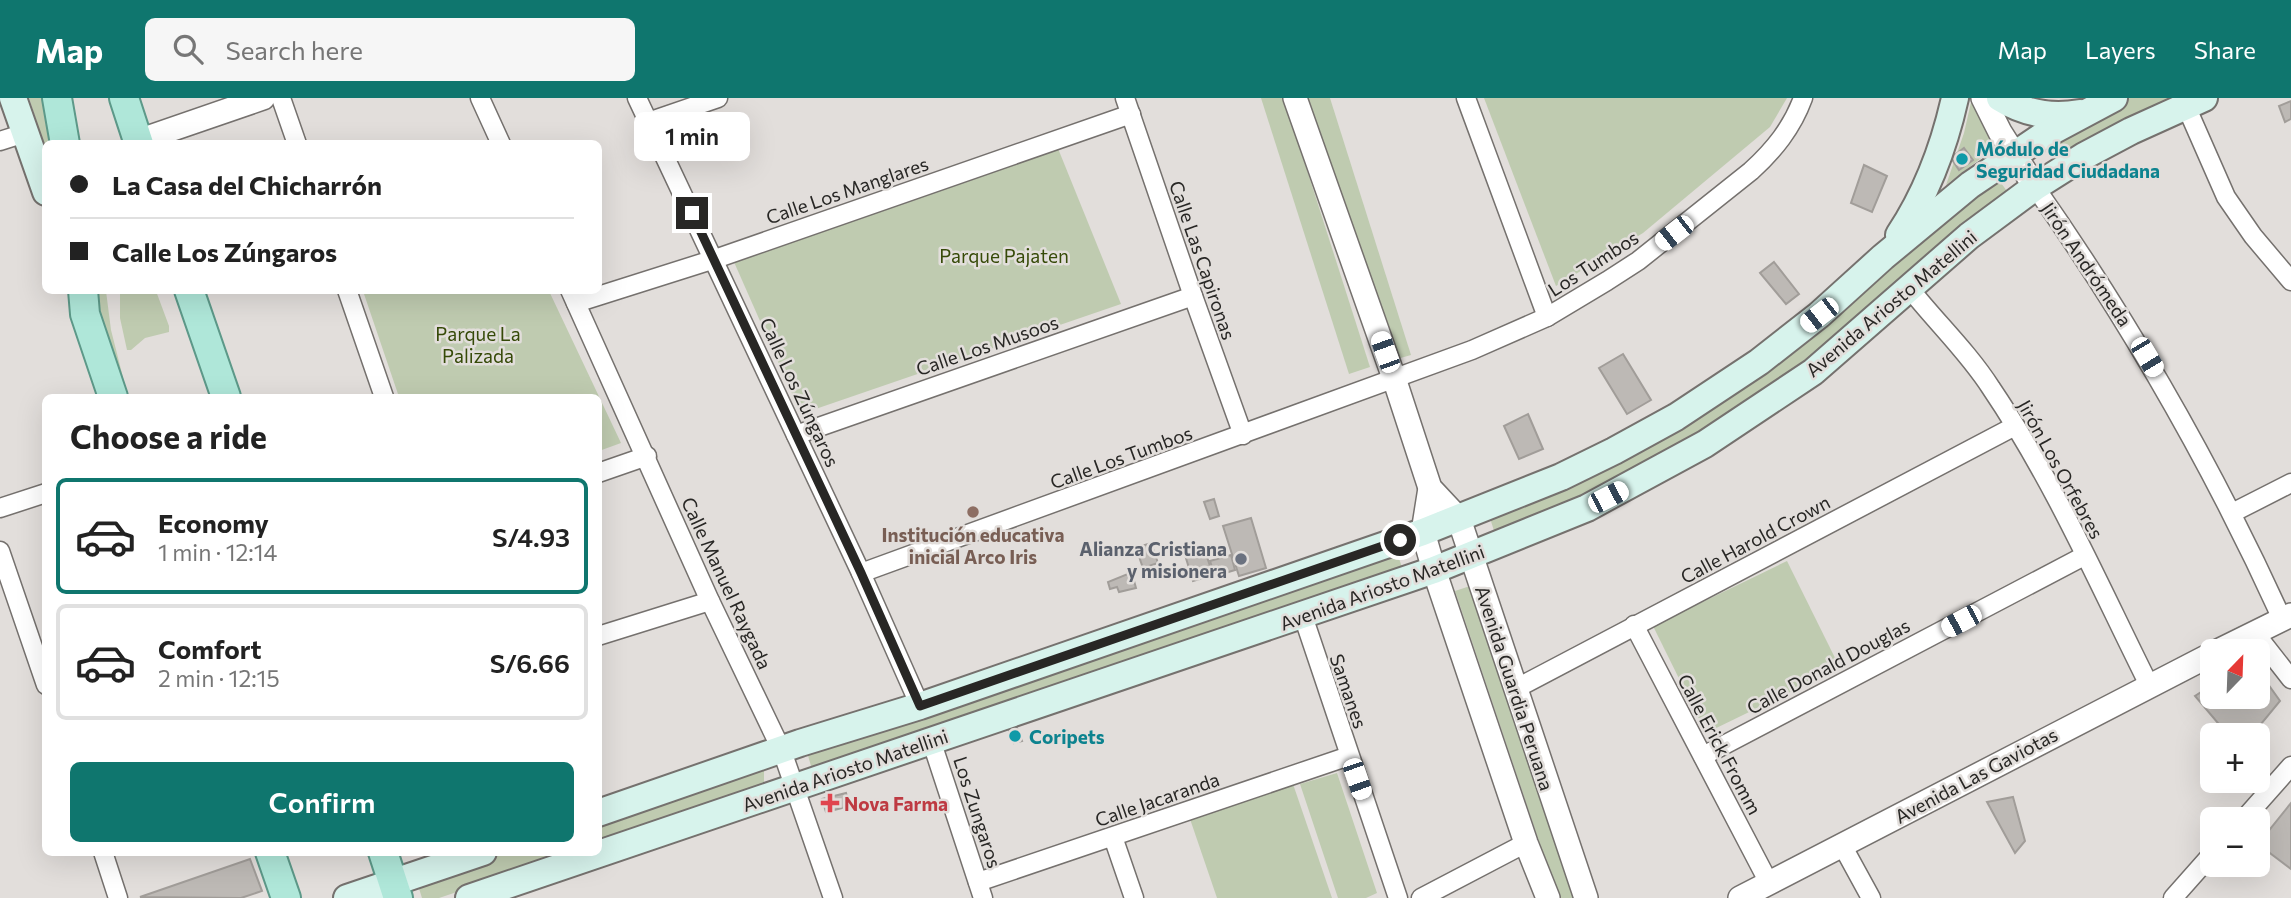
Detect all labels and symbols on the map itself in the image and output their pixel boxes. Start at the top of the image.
callout: 1 min [634,111,750,160]
place label: Módulo de Seguridad Ciudadana [1976,137,2160,182]
street label: Calle Los Manglares [763,151,931,229]
marker: Módulo de Seguridad Ciudadana [1954,151,1970,167]
street label: Calle Las Capironas [1165,178,1241,342]
route end [676,197,708,229]
street label: Jirón Andrómeda [2037,198,2137,330]
car [1651,212,1698,254]
street label: Los Tumbos [1543,225,1643,301]
street label: Avenida Ariosto Matellini [1801,225,1981,381]
park label: Parque Pajaten [939,244,1069,267]
car [1796,294,1843,336]
street label: Calle Los Musoos [913,310,1061,380]
street label: Calle Los Zúngaros [755,314,845,470]
park label: Parque La Palizada [435,322,521,367]
car [1368,329,1403,375]
car [2128,334,2167,380]
street label: Jirón Los Orfebres [2013,396,2109,542]
street label: Calle Los Tumbos [1047,421,1195,493]
car [1585,478,1632,516]
street label: Calle Harold Crown [1676,490,1834,588]
street label: Calle Manuel Raygada [677,493,777,673]
marker: Institución educativa inicial Arco Iris [965,504,981,520]
place label: Institución educativa inicial Arco Iris [882,523,1065,568]
route start [1384,524,1416,556]
place label: Alianza Cristiana y misionera [1079,537,1227,582]
street label: Avenida Ariosto Matellini [1277,539,1487,635]
marker: Alianza Cristiana y misionera [1233,551,1249,567]
street label: Avenida Guardia Peruana [1471,583,1559,793]
car [1938,602,1985,640]
street label: Calle Donald Douglas [1742,613,1914,719]
north arrow [2200,639,2270,709]
street label: Samanes [1326,651,1372,731]
street label: Calle Erick Fromm [1673,670,1767,818]
street label: Avenida Las Gaviotas [1891,722,2061,828]
street label: Avenida Ariosto Matellini [739,724,951,816]
place label: Coripets [1029,725,1105,748]
marker: Coripets [1007,728,1023,744]
street label: Los Zungaros [949,753,1007,871]
car [1341,756,1374,802]
street label: Calle Jacaranda [1092,767,1222,831]
place label: Nova Farma [844,792,948,815]
marker: Nova Farma [822,795,838,811]

